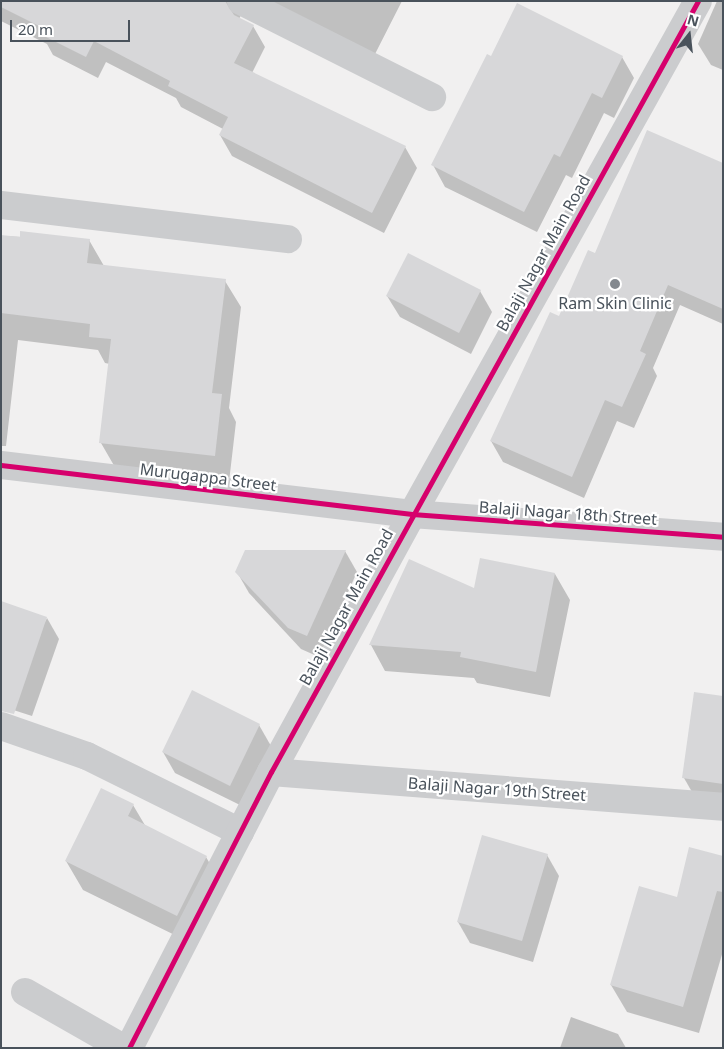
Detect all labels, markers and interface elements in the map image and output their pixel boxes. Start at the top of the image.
text: N [685,9,701,31]
scale bar [12,10,132,42]
north arrow [664,10,714,60]
text: 20 m [18,19,53,39]
street label: Balaji Nagar Main Road [492,171,594,335]
marker: Ram Skin Clinic [608,277,622,291]
place label: Ram Skin Clinic [558,293,672,313]
street label: Murugappa Street [139,459,277,495]
street label: Balaji Nagar 18th Street [478,497,658,529]
street label: Balaji Nagar Main Road [295,525,397,689]
street label: Balaji Nagar 19th Street [407,773,587,805]

